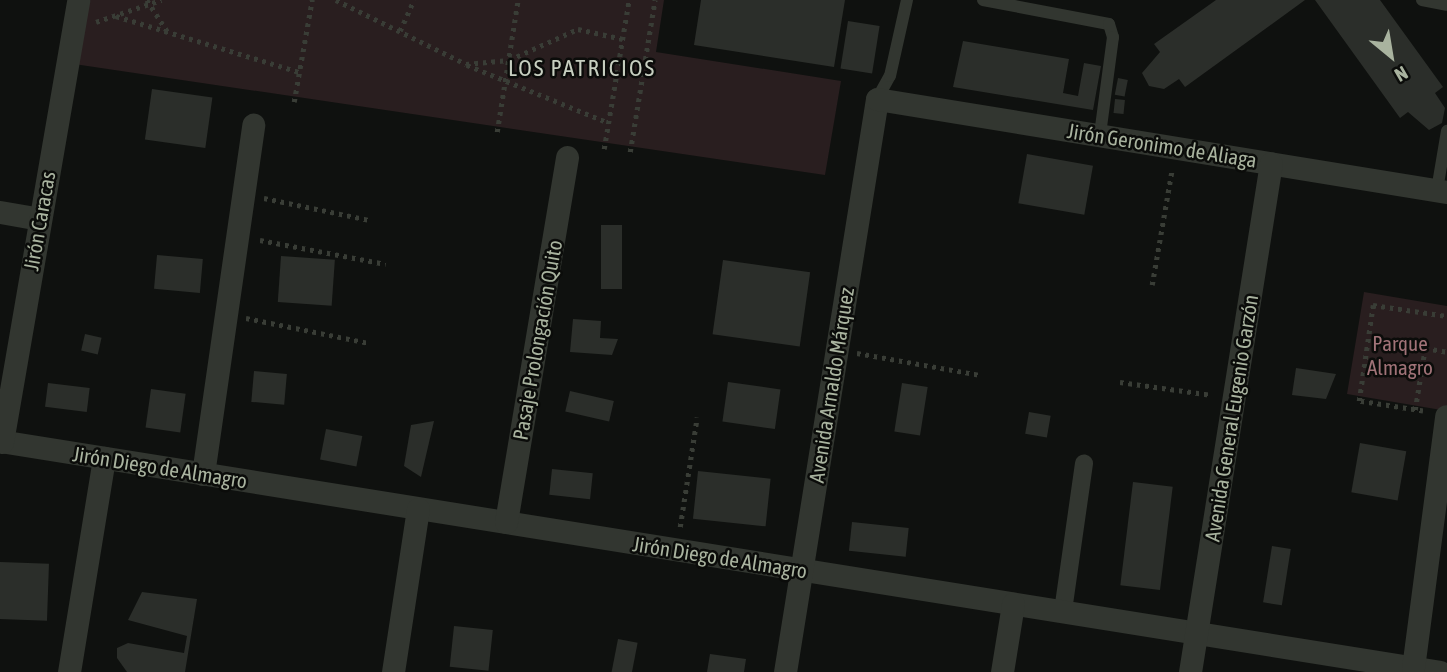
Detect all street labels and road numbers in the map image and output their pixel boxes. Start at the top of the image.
street label: Jirón Geronimo de Aliaga [1065,118,1259,172]
street label: Jirón Caracas [18,169,60,273]
street label: Pasaje Prolongación Quito [507,238,567,442]
street label: Avenida Arnaldo Márquez [803,285,859,485]
street label: Avenida General Eugenio Garzón [1199,293,1263,543]
street label: Jirón Diego de Almagro [71,441,249,493]
street label: Jirón Diego de Almagro [631,531,809,583]

